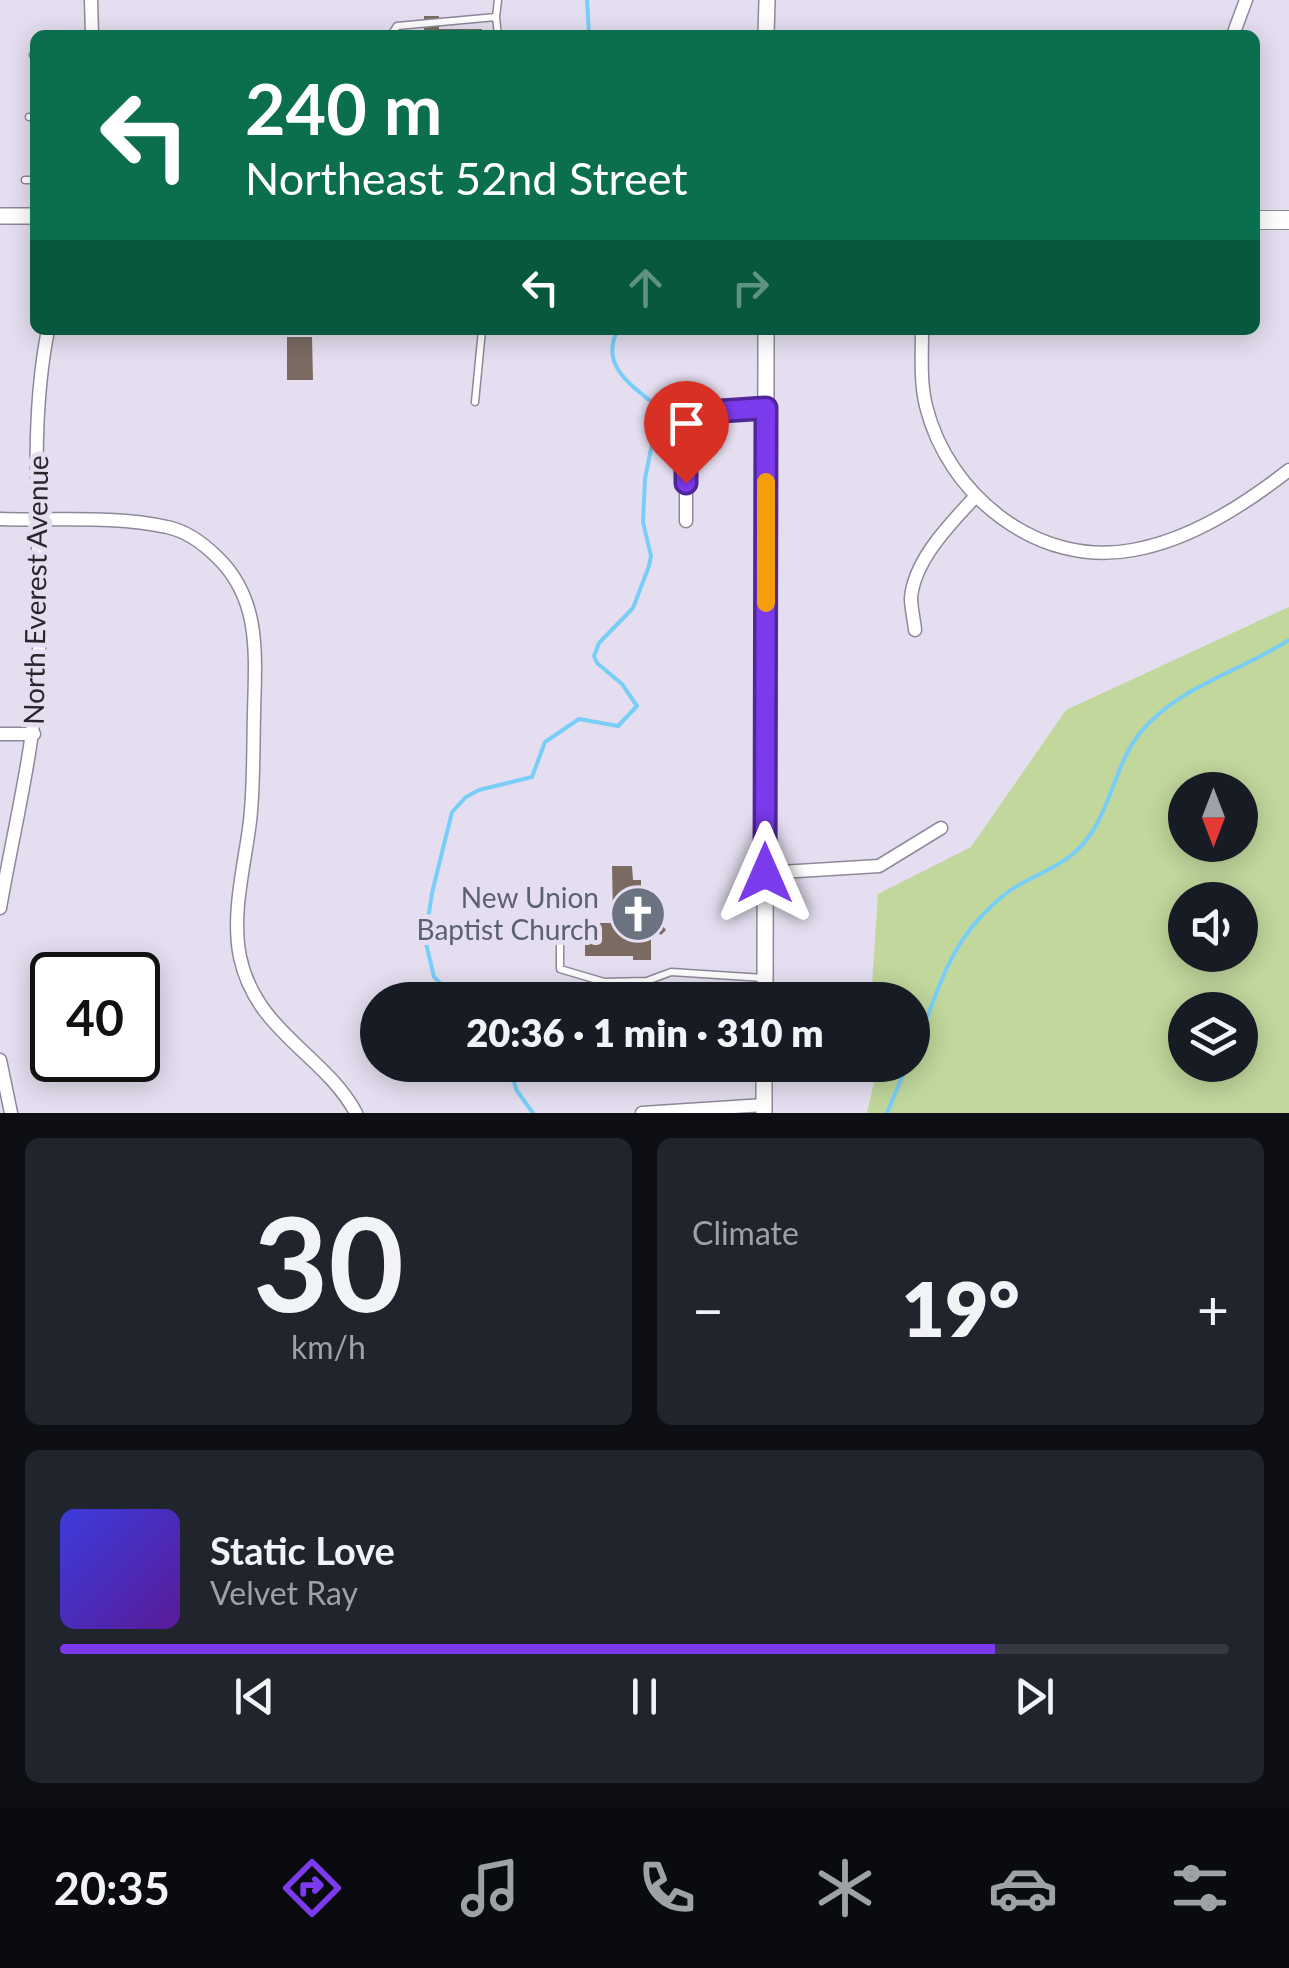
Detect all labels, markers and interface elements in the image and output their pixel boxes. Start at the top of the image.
text: 240 m [245,66,442,150]
icon: left [80,70,210,200]
text: Northeast 52nd Street [245,151,688,205]
icon: left [513,260,568,315]
icon: ahead [618,260,673,315]
icon: right [723,260,778,315]
pin [644,381,729,484]
icon: arrive [659,396,714,451]
street label: North Everest Avenue [16,455,54,725]
north arrow [1168,772,1258,862]
map controls [1168,772,1258,1082]
position arrow [713,821,817,925]
place label: New Union Baptist Church [417,880,599,946]
button: sound [1168,882,1258,972]
church icon: New Union Baptist Church [608,884,668,944]
speed limit sign: 40 [30,952,160,1082]
button: layers [1168,992,1258,1082]
text: 20:36 · 1 min · 310 m [466,1009,824,1055]
text: 30 [253,1184,404,1340]
text: Climate [692,1213,799,1252]
text: 19° [901,1263,1020,1353]
text: − [692,1276,724,1342]
text: + [1197,1276,1229,1342]
text: km/h [291,1327,366,1366]
text: Static Love [210,1527,395,1573]
text: Velvet Ray [210,1573,358,1612]
icon: previous [227,1669,282,1724]
icon: pause [617,1669,672,1724]
icon: next [1007,1669,1062,1724]
icon: directions [277,1853,347,1923]
icon: music [455,1853,525,1923]
icon: phone [632,1853,702,1923]
icon: climate [810,1853,880,1923]
icon: car [988,1853,1058,1923]
icon: filters [1165,1853,1235,1923]
text: 20:35 [54,1861,170,1915]

